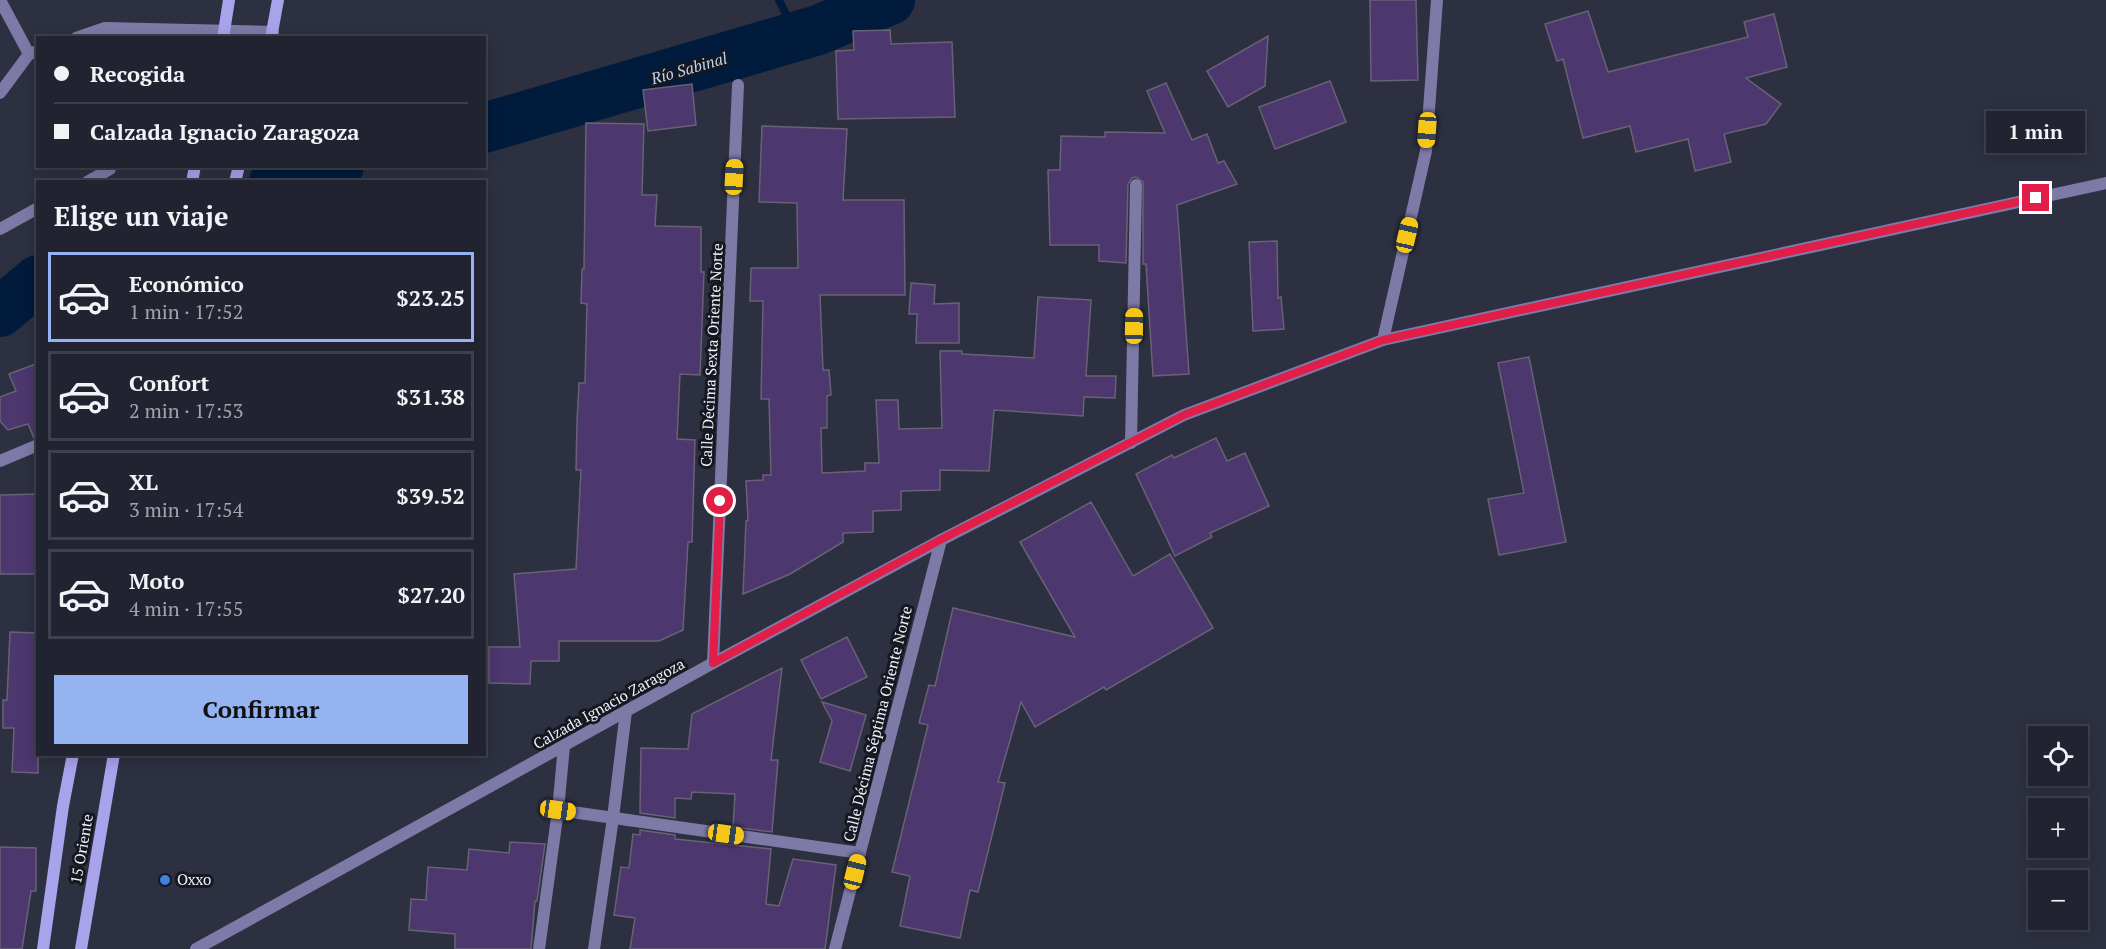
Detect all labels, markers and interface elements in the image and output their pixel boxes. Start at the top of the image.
water label: Río Sabinal [647,46,730,90]
text: Recogida [90,59,185,88]
car [1417,111,1437,149]
callout: 1 min [1986,111,2086,153]
text: Calzada Ignacio Zaragoza [90,117,360,146]
text: 1 min [2008,118,2063,145]
car [724,159,744,195]
route end [2022,184,2049,211]
text: Elige un viaje [54,198,228,234]
car [1394,215,1420,255]
street label: Calle Décima Sexta Oriente Norte [695,243,727,467]
text: Económico [129,269,244,298]
icon: car [57,270,111,324]
text: $23.25 [396,283,465,312]
text: 1 min · 17:52 [129,298,243,325]
car [1125,308,1143,344]
text: Confort [129,368,209,397]
icon: car [57,369,111,423]
text: $31.38 [396,382,465,411]
text: 2 min · 17:53 [129,397,243,424]
text: XL [129,467,158,496]
icon: car [57,468,111,522]
text: $39.52 [396,481,465,510]
route start [706,487,733,514]
text: 3 min · 17:54 [129,496,243,523]
text: Moto [129,566,184,595]
icon: car [57,567,111,621]
text: $27.20 [398,580,465,609]
text: 4 min · 17:55 [129,595,243,622]
street label: Calle Décima Séptima Oriente Norte [838,604,916,844]
street label: Calzada Ignacio Zaragoza [529,653,688,753]
button: Confirmar [54,675,468,744]
map controls [2028,726,2088,930]
button: locate [2028,726,2088,786]
button: + [2028,798,2088,858]
car [539,799,577,821]
street label: 15 Oriente [65,812,97,885]
car [707,823,745,845]
car [842,852,868,892]
place label: Oxxo [177,869,211,889]
button: − [2028,870,2088,930]
marker: Oxxo [158,873,172,887]

